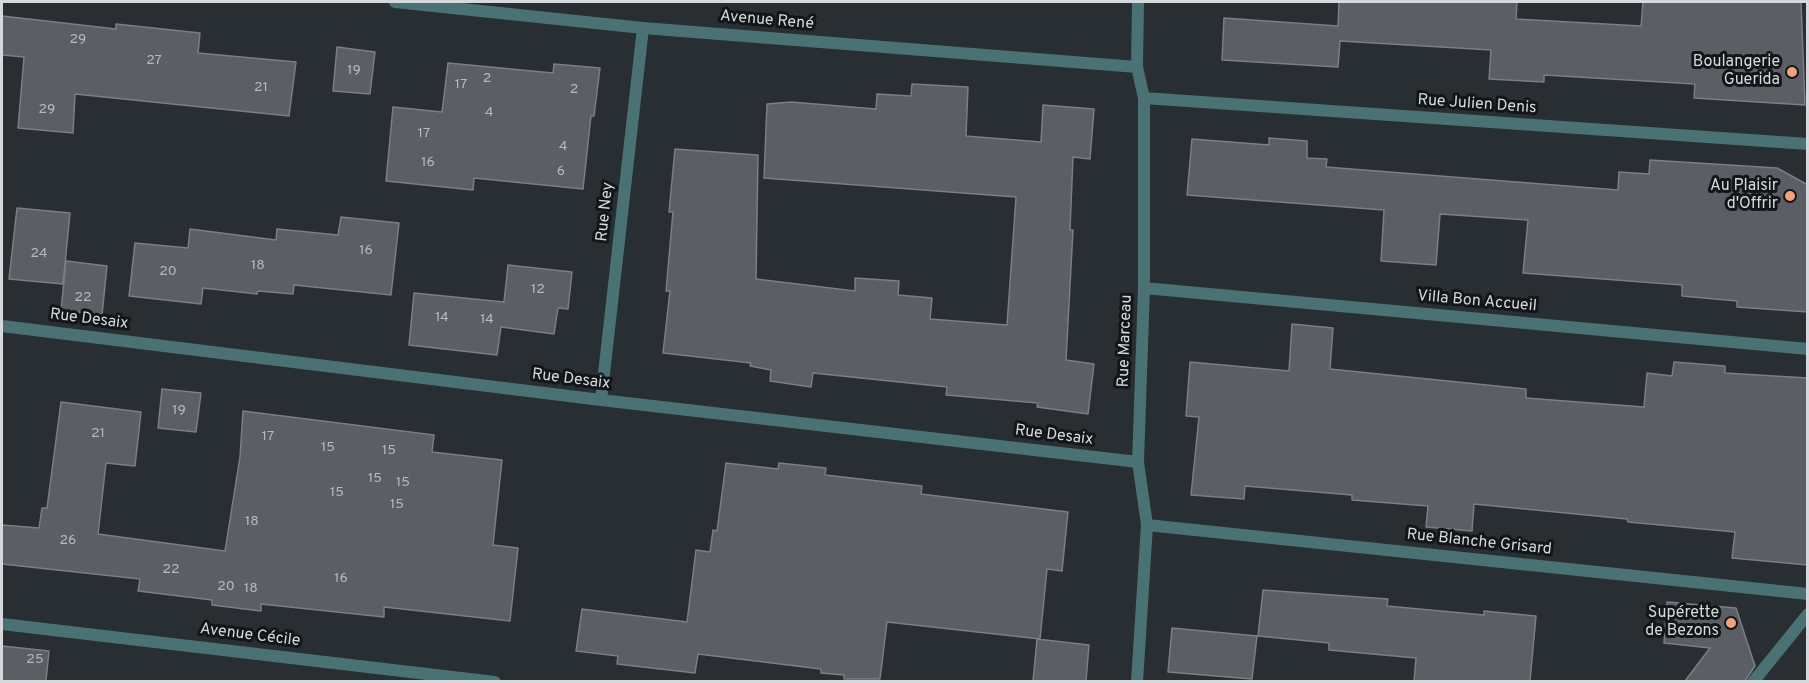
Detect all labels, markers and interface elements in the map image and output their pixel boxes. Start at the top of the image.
street label: Avenue René [719,7,815,35]
house number: 29 [70,32,86,48]
house number: 27 [146,53,162,69]
place label: Boulangerie Guerida [1693,53,1780,91]
house number: 19 [347,63,361,79]
marker: Boulangerie Guerida [1785,65,1799,79]
house number: 2 [483,71,491,87]
house number: 17 [455,77,467,93]
house number: 21 [254,80,268,96]
house number: 2 [570,82,578,98]
street label: Rue Julien Denis [1417,91,1537,119]
house number: 29 [39,102,55,118]
house number: 4 [485,105,493,121]
house number: 17 [418,126,430,142]
house number: 4 [559,139,567,155]
house number: 16 [421,155,435,171]
house number: 6 [557,164,565,180]
place label: Au Plaisir d'Offrir [1710,177,1778,215]
street label: Rue Ney [593,181,619,243]
marker: Au Plaisir d'Offrir [1783,189,1797,203]
house number: 16 [359,243,373,259]
house number: 24 [30,246,48,262]
house number: 18 [251,258,265,274]
house number: 20 [159,264,177,280]
house number: 12 [531,282,545,298]
street label: Villa Bon Accueil [1417,287,1537,317]
house number: 22 [74,290,92,306]
street label: Rue Marceau [1115,294,1137,388]
street label: Rue Desaix [49,306,129,334]
house number: 14 [435,310,449,326]
house number: 14 [480,312,494,328]
street label: Rue Desaix [531,366,611,394]
house number: 19 [172,403,186,419]
street label: Rue Desaix [1014,422,1094,450]
house number: 21 [91,426,105,442]
house number: 17 [262,429,274,445]
house number: 15 [321,440,335,456]
house number: 15 [382,443,396,459]
house number: 15 [368,471,382,487]
house number: 15 [396,475,410,491]
house number: 15 [330,485,344,501]
house number: 15 [390,497,404,513]
house number: 18 [245,514,259,530]
street label: Rue Blanche Grisard [1405,526,1553,560]
house number: 26 [60,533,76,549]
house number: 22 [162,562,180,578]
house number: 16 [334,571,348,587]
house number: 20 [217,579,235,595]
house number: 18 [244,581,258,597]
place label: Supérette de Bezons [1645,604,1719,642]
marker: Supérette de Bezons [1724,616,1738,630]
street label: Avenue Cécile [199,620,301,652]
house number: 25 [26,652,44,668]

